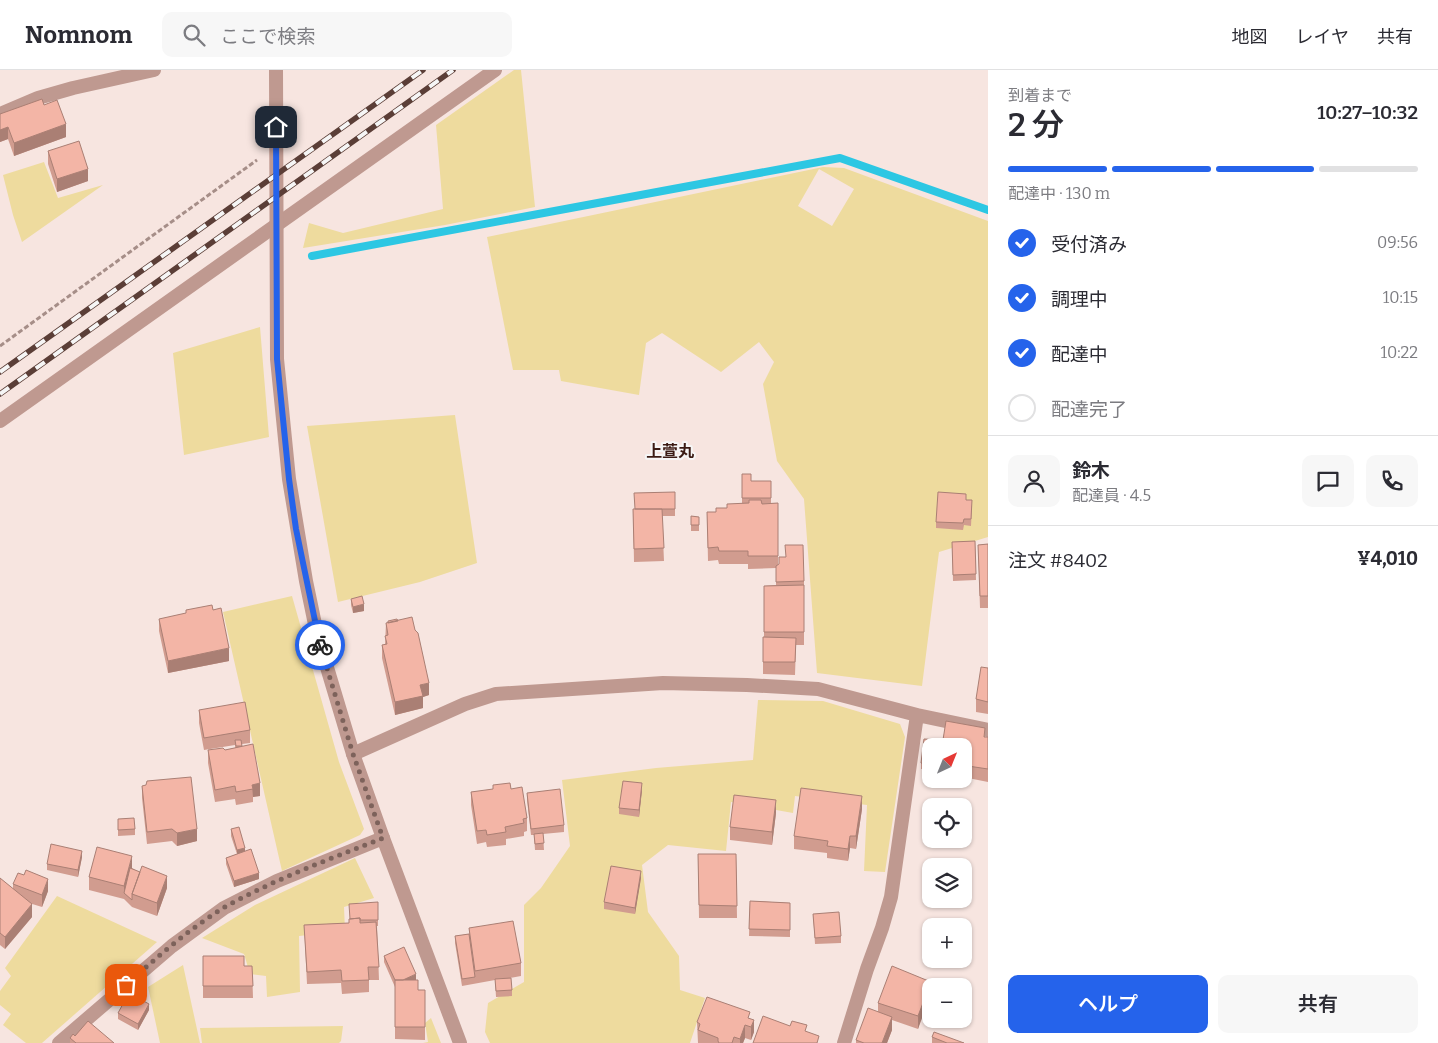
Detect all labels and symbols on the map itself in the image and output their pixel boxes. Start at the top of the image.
pin [255,106,297,148]
district label: 上萱丸 [646,442,694,461]
courier [295,620,345,670]
north arrow [922,738,972,788]
pin [105,964,147,1006]

